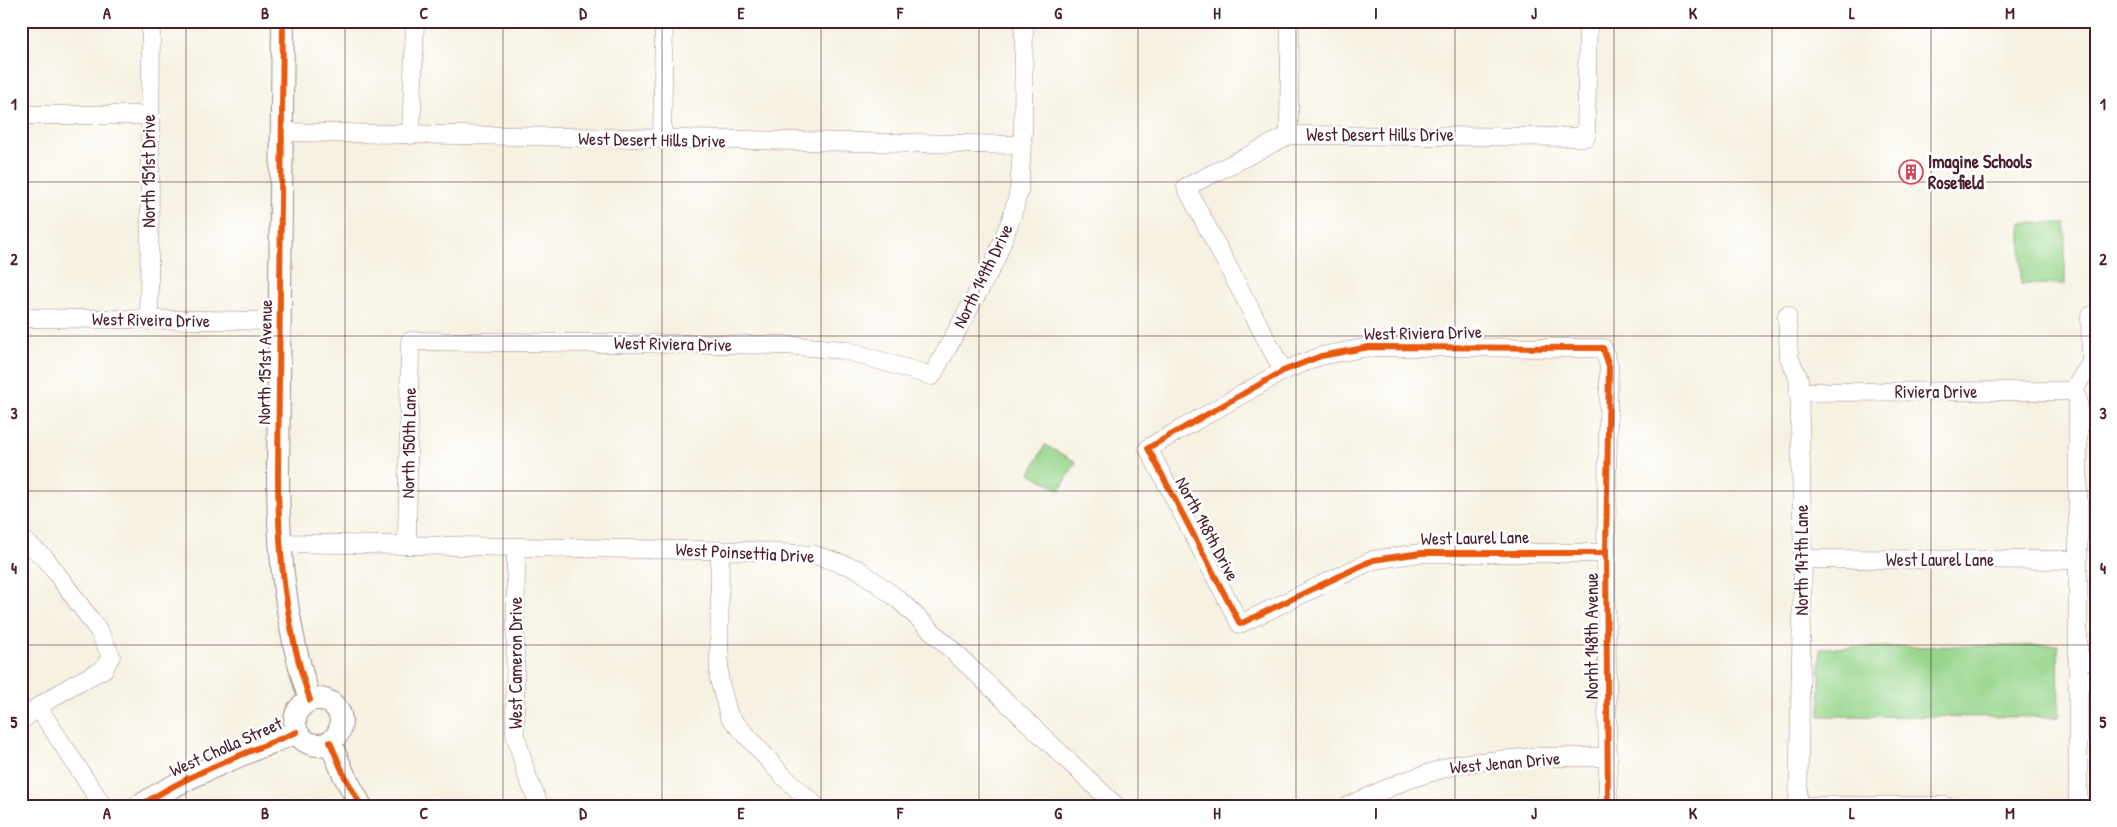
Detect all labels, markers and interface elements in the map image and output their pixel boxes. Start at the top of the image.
text: A [103,2,111,24]
text: B [261,2,269,24]
text: C [420,2,429,24]
text: D [579,2,587,24]
text: E [737,2,745,24]
text: F [896,2,904,24]
text: G [1054,2,1062,24]
text: H [1213,2,1221,24]
text: I [1374,2,1378,24]
text: J [1531,2,1537,24]
text: K [1689,2,1698,24]
text: L [1849,2,1855,24]
text: M [2005,2,2015,24]
text: 1 [11,93,17,115]
text: 1 [2100,93,2106,115]
street label: North 151st Drive [136,114,161,228]
street label: West Desert Hills Drive [1306,122,1454,147]
street label: West Desert Hills Drive [578,126,726,153]
place label: Imagine Schools Rosefield [1928,149,2032,195]
building icon: Imagine Schools Rosefield [1898,159,1924,185]
street label: North 149th Drive [946,219,1019,332]
text: 2 [10,248,18,270]
text: 2 [2099,248,2107,270]
street label: North 151st Avenue [251,299,278,425]
street label: West Riveira Drive [92,306,210,333]
street label: West Riviera Drive [1364,319,1482,346]
street label: West Riviera Drive [614,330,732,357]
street label: Riviera Drive [1895,379,1977,404]
street label: North 150th Lane [395,387,422,499]
text: 3 [10,402,18,424]
text: 3 [2099,402,2107,424]
street label: North 148th Drive [1170,472,1245,585]
street label: North 147th Lane [1789,505,1814,615]
street label: West Laurel Lane [1421,524,1529,551]
street label: West Poinsettia Drive [675,536,815,569]
street label: West Laurel Lane [1886,547,1994,572]
text: 4 [11,557,17,579]
text: 4 [2100,557,2106,579]
street label: Norht 148th Avenue [1579,573,1604,699]
street label: West Cameron Drive [503,597,528,729]
street label: West Cholla Street [165,710,287,783]
text: 5 [11,711,18,733]
text: 5 [2100,711,2107,733]
street label: West Jenan Drive [1449,745,1561,780]
text: A [103,802,111,824]
text: B [261,802,269,824]
text: C [420,802,429,824]
text: D [579,802,587,824]
text: E [737,802,745,824]
text: F [896,802,904,824]
text: G [1054,802,1062,824]
text: H [1213,802,1221,824]
text: I [1374,802,1378,824]
text: J [1531,802,1537,824]
text: K [1689,802,1698,824]
text: L [1849,802,1855,824]
text: M [2005,802,2015,824]

